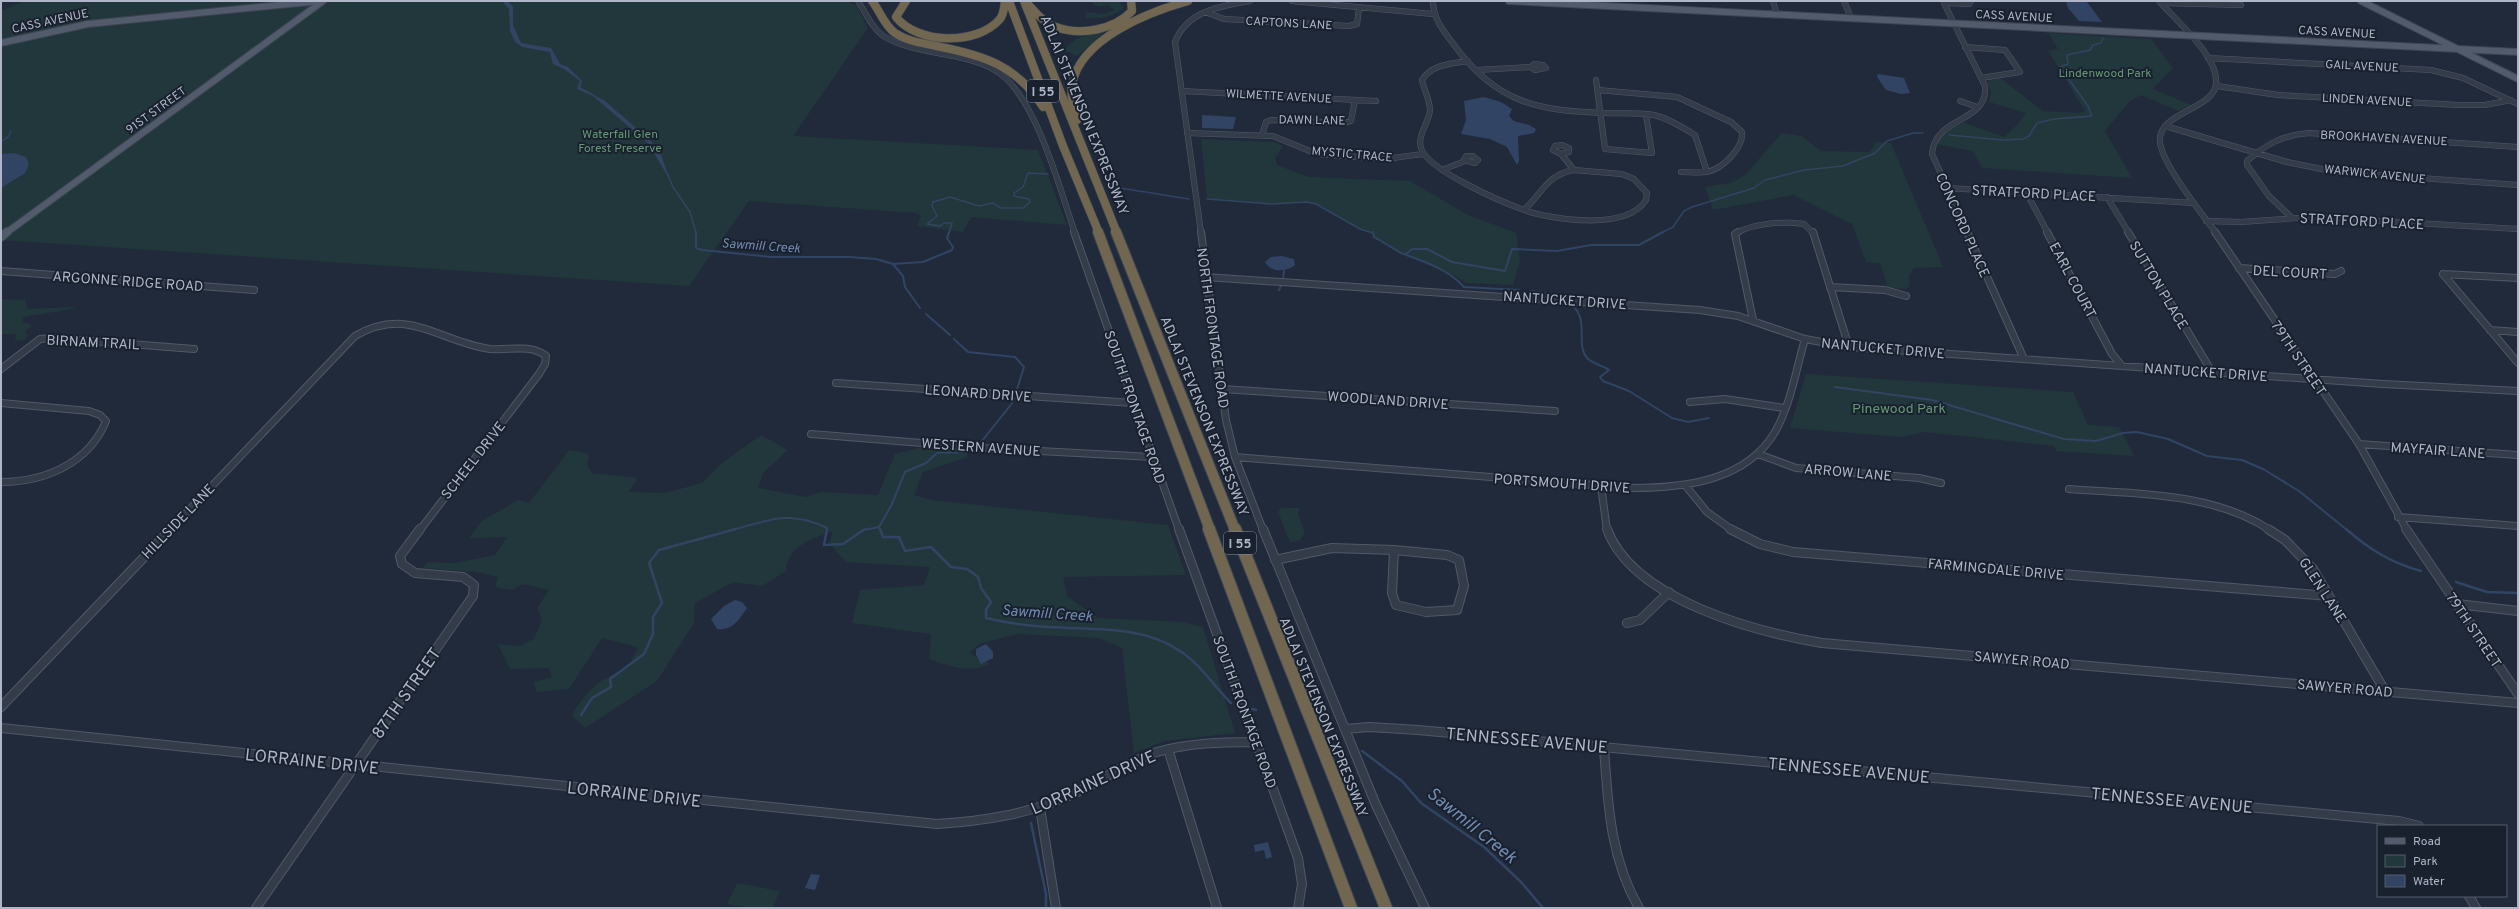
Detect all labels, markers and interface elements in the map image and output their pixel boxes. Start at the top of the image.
street label: CASS AVENUE [10,6,90,38]
street label: CASS AVENUE [1975,7,2053,27]
street label: ADLAI STEVENSON EXPRESSWAY [1036,13,1132,218]
street label: CAPTONS LANE [1245,14,1333,34]
street label: CASS AVENUE [2298,23,2376,43]
street label: GAIL AVENUE [2325,57,2399,77]
park label: Lindenwood Park [2058,66,2152,82]
road number: I 55 [1027,80,1059,102]
street label: 91ST STREET [123,83,190,138]
street label: WILMETTE AVENUE [1226,86,1332,108]
street label: LINDEN AVENUE [2321,91,2412,111]
street label: DAWN LANE [1278,112,1346,130]
park label: Waterfall Glen Forest Preserve [578,127,662,157]
street label: BROOKHAVEN AVENUE [2320,128,2448,150]
street label: MYSTIC TRACE [1311,143,1393,167]
street label: WARWICK AVENUE [2323,162,2427,188]
street label: CONCORD PLACE [1931,171,1992,281]
street label: STRATFORD PLACE [1971,183,2097,206]
street label: STRATFORD PLACE [2299,211,2425,234]
water label: Sawmill Creek [721,236,801,258]
street label: SUTTON PLACE [2125,238,2191,333]
street label: EARL COURT [2045,240,2099,322]
street label: NORTH FRONTAGE ROAD [1192,247,1231,410]
street label: DEL COURT [2252,263,2328,284]
street label: ARGONNE RIDGE ROAD [52,269,204,296]
street label: NANTUCKET DRIVE [1503,289,1627,314]
street label: ADLAI STEVENSON EXPRESSWAY [1156,314,1252,519]
street label: 79TH STREET [2266,318,2329,400]
street label: SOUTH FRONTAGE ROAD [1099,329,1168,486]
street label: BIRNAM TRAIL [46,333,140,354]
street label: NANTUCKET DRIVE [1820,336,1945,363]
street label: NANTUCKET DRIVE [2144,361,2268,386]
street label: LEONARD DRIVE [924,382,1032,407]
street label: WOODLAND DRIVE [1327,389,1449,414]
park label: Pinewood Park [1852,401,1946,418]
street label: SCHEEL DRIVE [438,418,510,503]
street label: WESTERN AVENUE [921,436,1041,461]
street label: MAYFAIR LANE [2390,440,2486,463]
street label: ARROW LANE [1803,461,1892,486]
street label: PORTSMOUTH DRIVE [1493,471,1631,498]
street label: HILLSIDE LANE [139,481,219,563]
road number: I 55 [1224,532,1256,554]
street label: GLEN LANE [2294,555,2349,627]
street label: FARMINGDALE DRIVE [1927,556,2065,585]
street label: 79TH STREET [2441,590,2504,672]
water label: Sawmill Creek [1001,602,1094,627]
street label: ADLAI STEVENSON EXPRESSWAY [1275,615,1371,820]
street label: SOUTH FRONTAGE ROAD [1208,634,1279,791]
street label: 87TH STREET [368,644,447,744]
street label: SAWYER ROAD [1973,649,2070,674]
street label: SAWYER ROAD [2296,677,2393,702]
street label: TENNESSEE AVENUE [1445,724,1609,760]
street label: LORRAINE DRIVE [244,745,380,781]
street label: LORRAINE DRIVE [1028,746,1160,821]
street label: TENNESSEE AVENUE [1767,754,1931,790]
street label: LORRAINE DRIVE [566,778,702,814]
water label: Sawmill Creek [1421,783,1522,870]
street label: TENNESSEE AVENUE [2090,784,2254,820]
legend [2377,825,2507,897]
text: Road [2413,834,2441,850]
text: Park [2413,854,2438,870]
text: Water [2413,874,2445,890]

